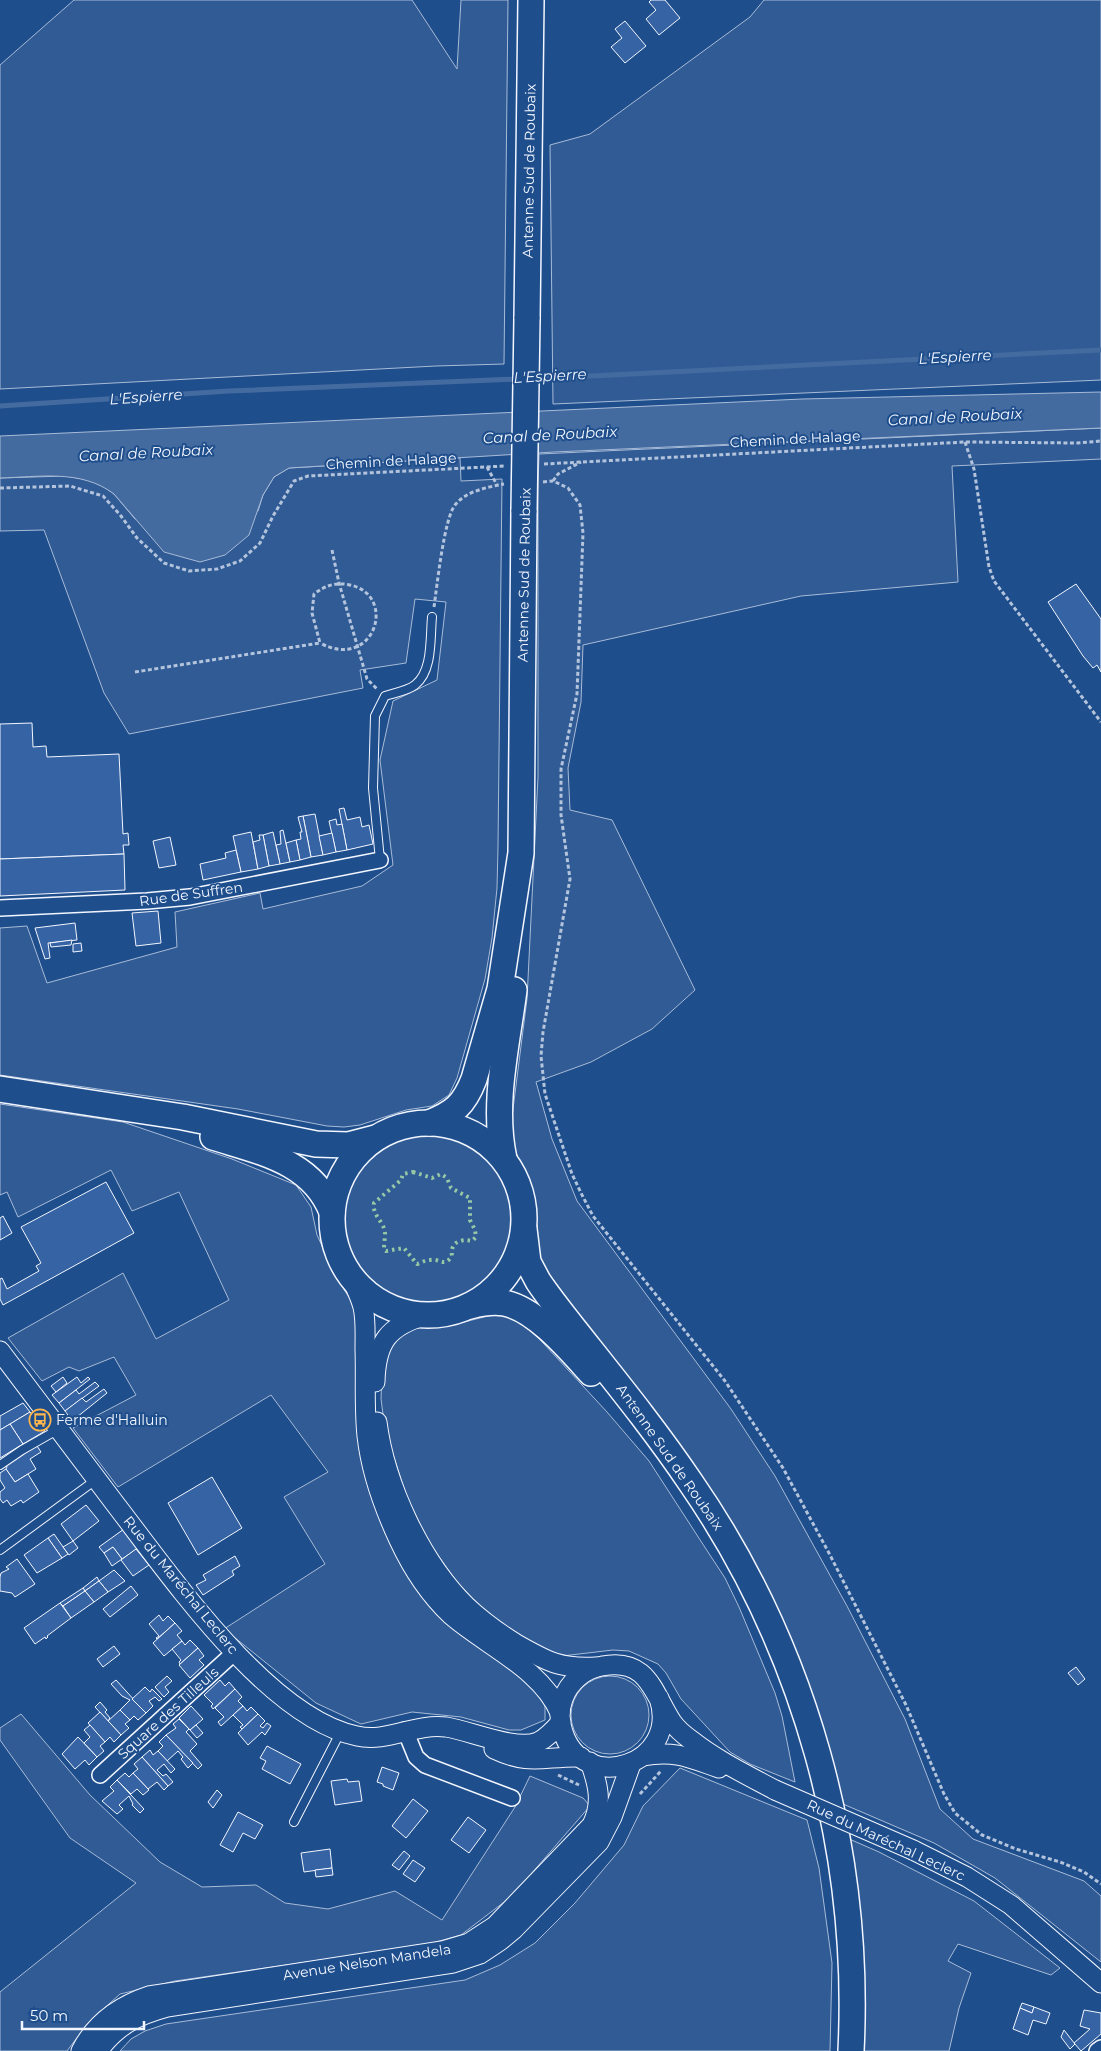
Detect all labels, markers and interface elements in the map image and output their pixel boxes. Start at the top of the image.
street label: Antenne Sud de Roubaix [518,83,540,258]
water label: L'Espierre [918,345,992,368]
water label: L'Espierre [513,364,587,387]
water label: L'Espierre [109,384,183,409]
water label: Canal de Roubaix [887,403,1024,430]
water label: Canal de Roubaix [482,421,619,448]
street label: Chemin de Halage [729,427,861,451]
water label: Canal de Roubaix [78,439,215,466]
street label: Chemin de Halage [325,449,457,473]
street label: Antenne Sud de Roubaix [513,487,535,662]
street label: Rue de Suffren [138,878,244,910]
street label: Antenne Sud de Roubaix [613,1380,728,1534]
bus stop icon: Ferme d'Halluin [28,1408,52,1432]
place label: Ferme d'Halluin [56,1411,168,1429]
street label: Rue du Maréchal Leclerc [120,1512,242,1658]
street label: Square des Tilleuls [114,1663,222,1763]
street label: Rue du Maréchal Leclerc [804,1795,968,1885]
street label: Avenue Nelson Mandela [282,1940,452,1984]
scale bar [22,1998,145,2030]
text: 50 m [30,2006,68,2025]

